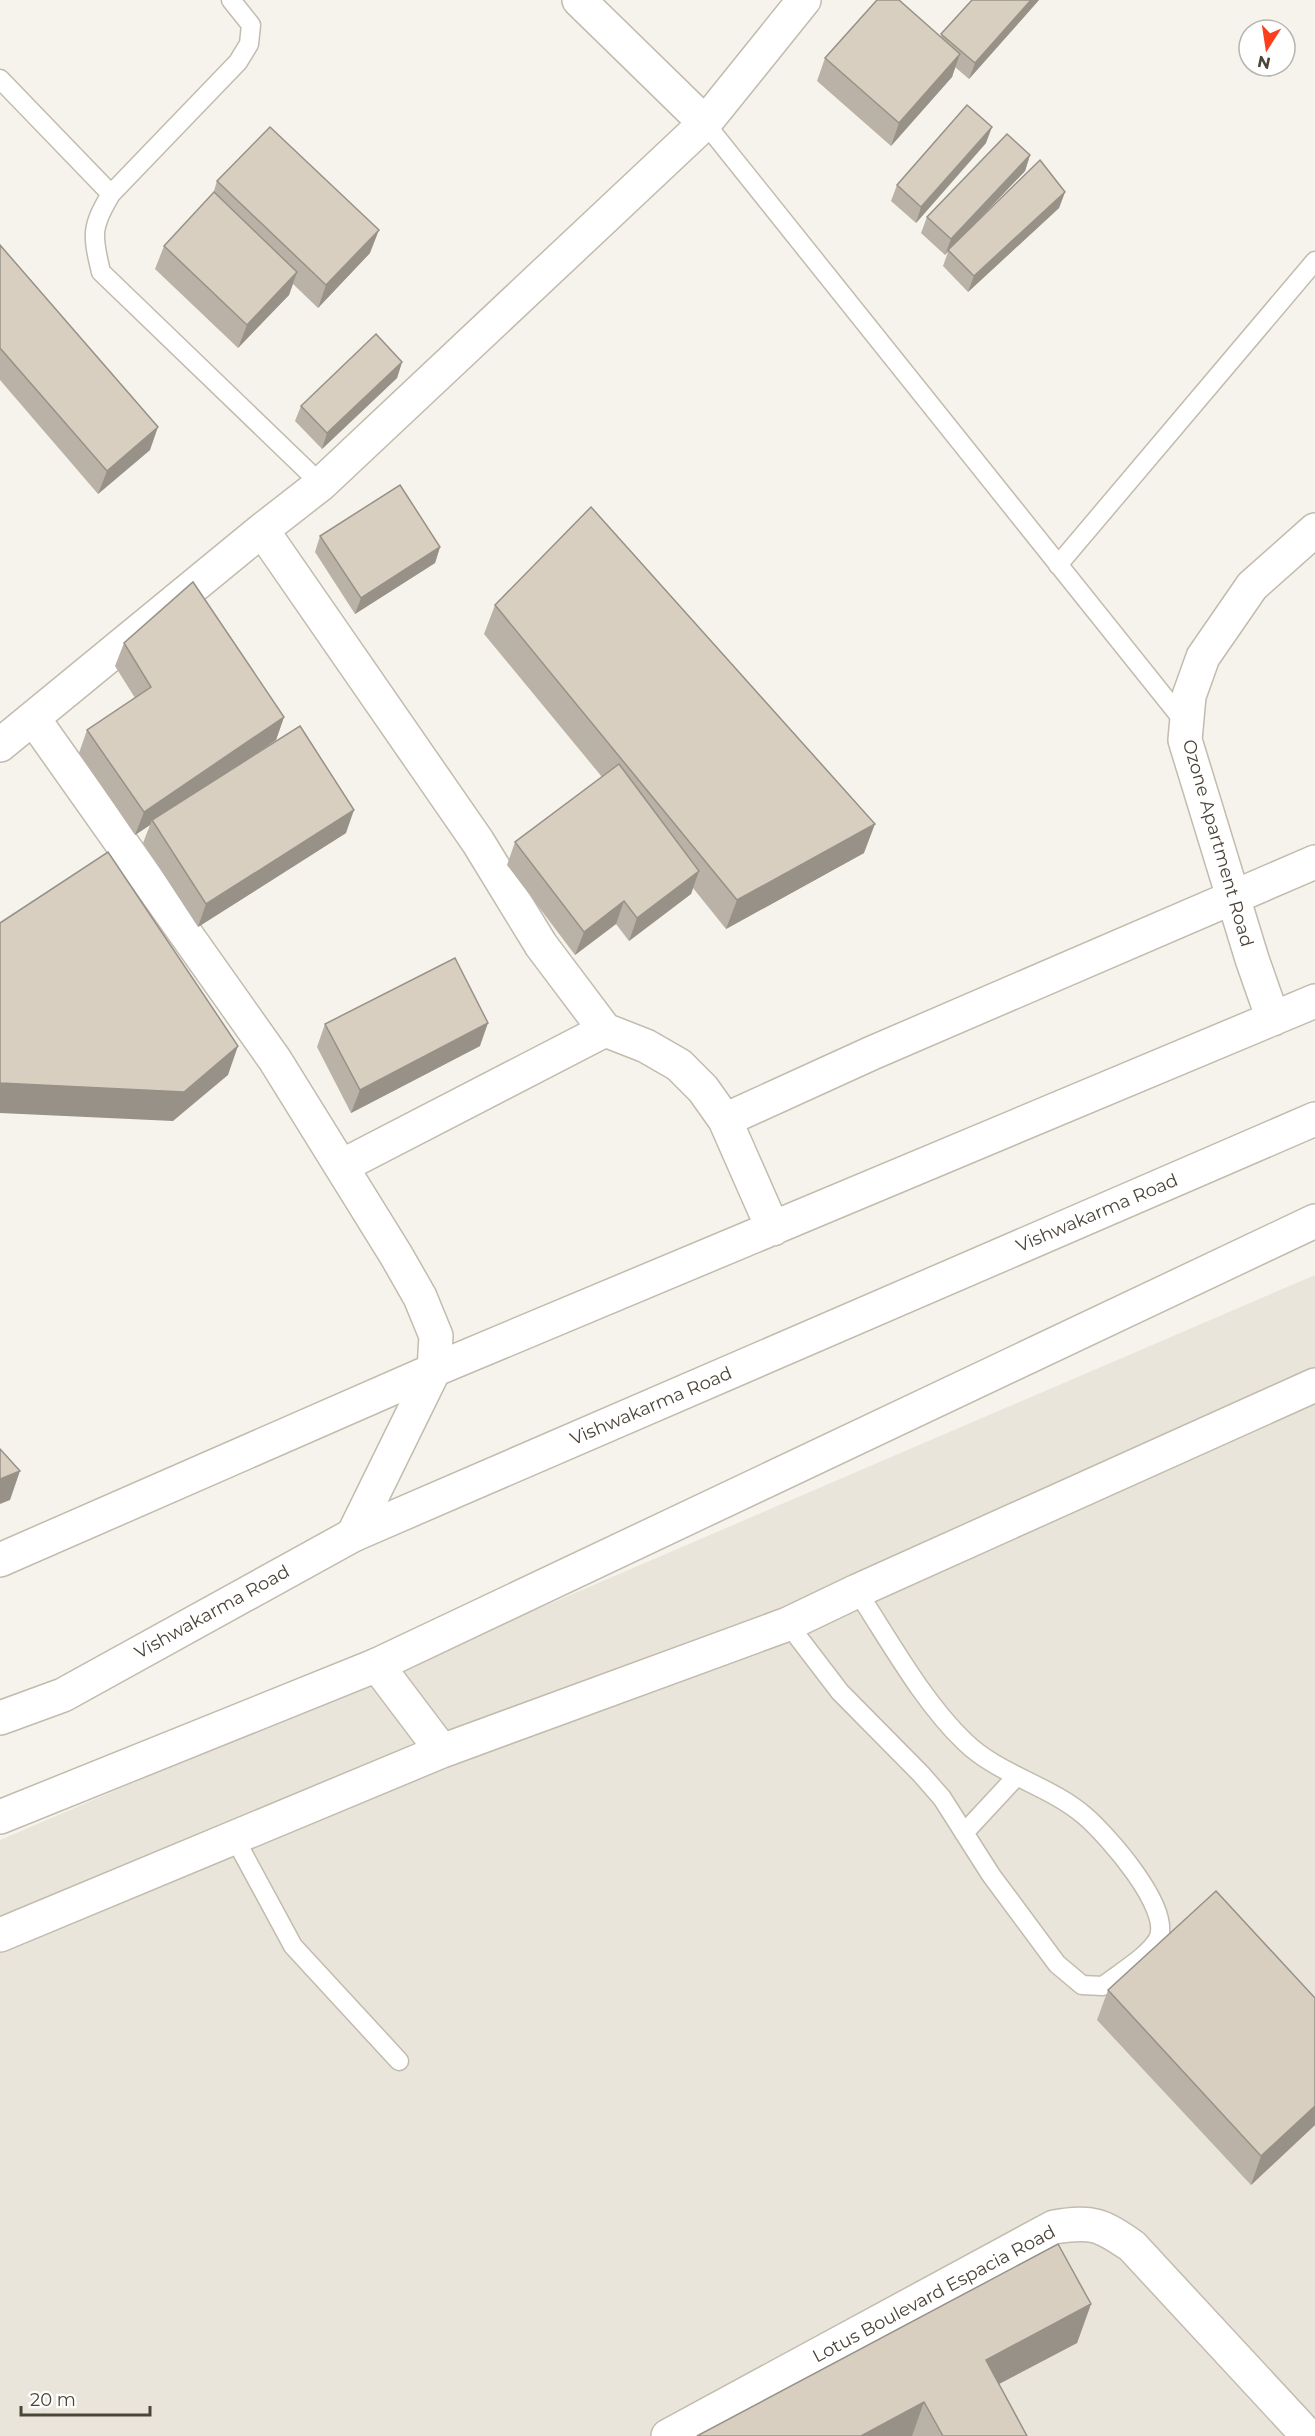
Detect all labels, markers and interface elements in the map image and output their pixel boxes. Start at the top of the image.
north arrow [1237,18,1297,78]
text: N [1256,52,1272,73]
street label: Ozone Apartment Road [1178,737,1258,949]
street label: Vishwakarma Road [1013,1169,1181,1257]
street label: Vishwakarma Road [567,1362,735,1450]
street label: Vishwakarma Road [131,1560,293,1664]
street label: Lotus Boulevard Espacia Road [809,2220,1059,2368]
scale bar [21,2379,150,2417]
text: 20 m [30,2389,76,2411]

